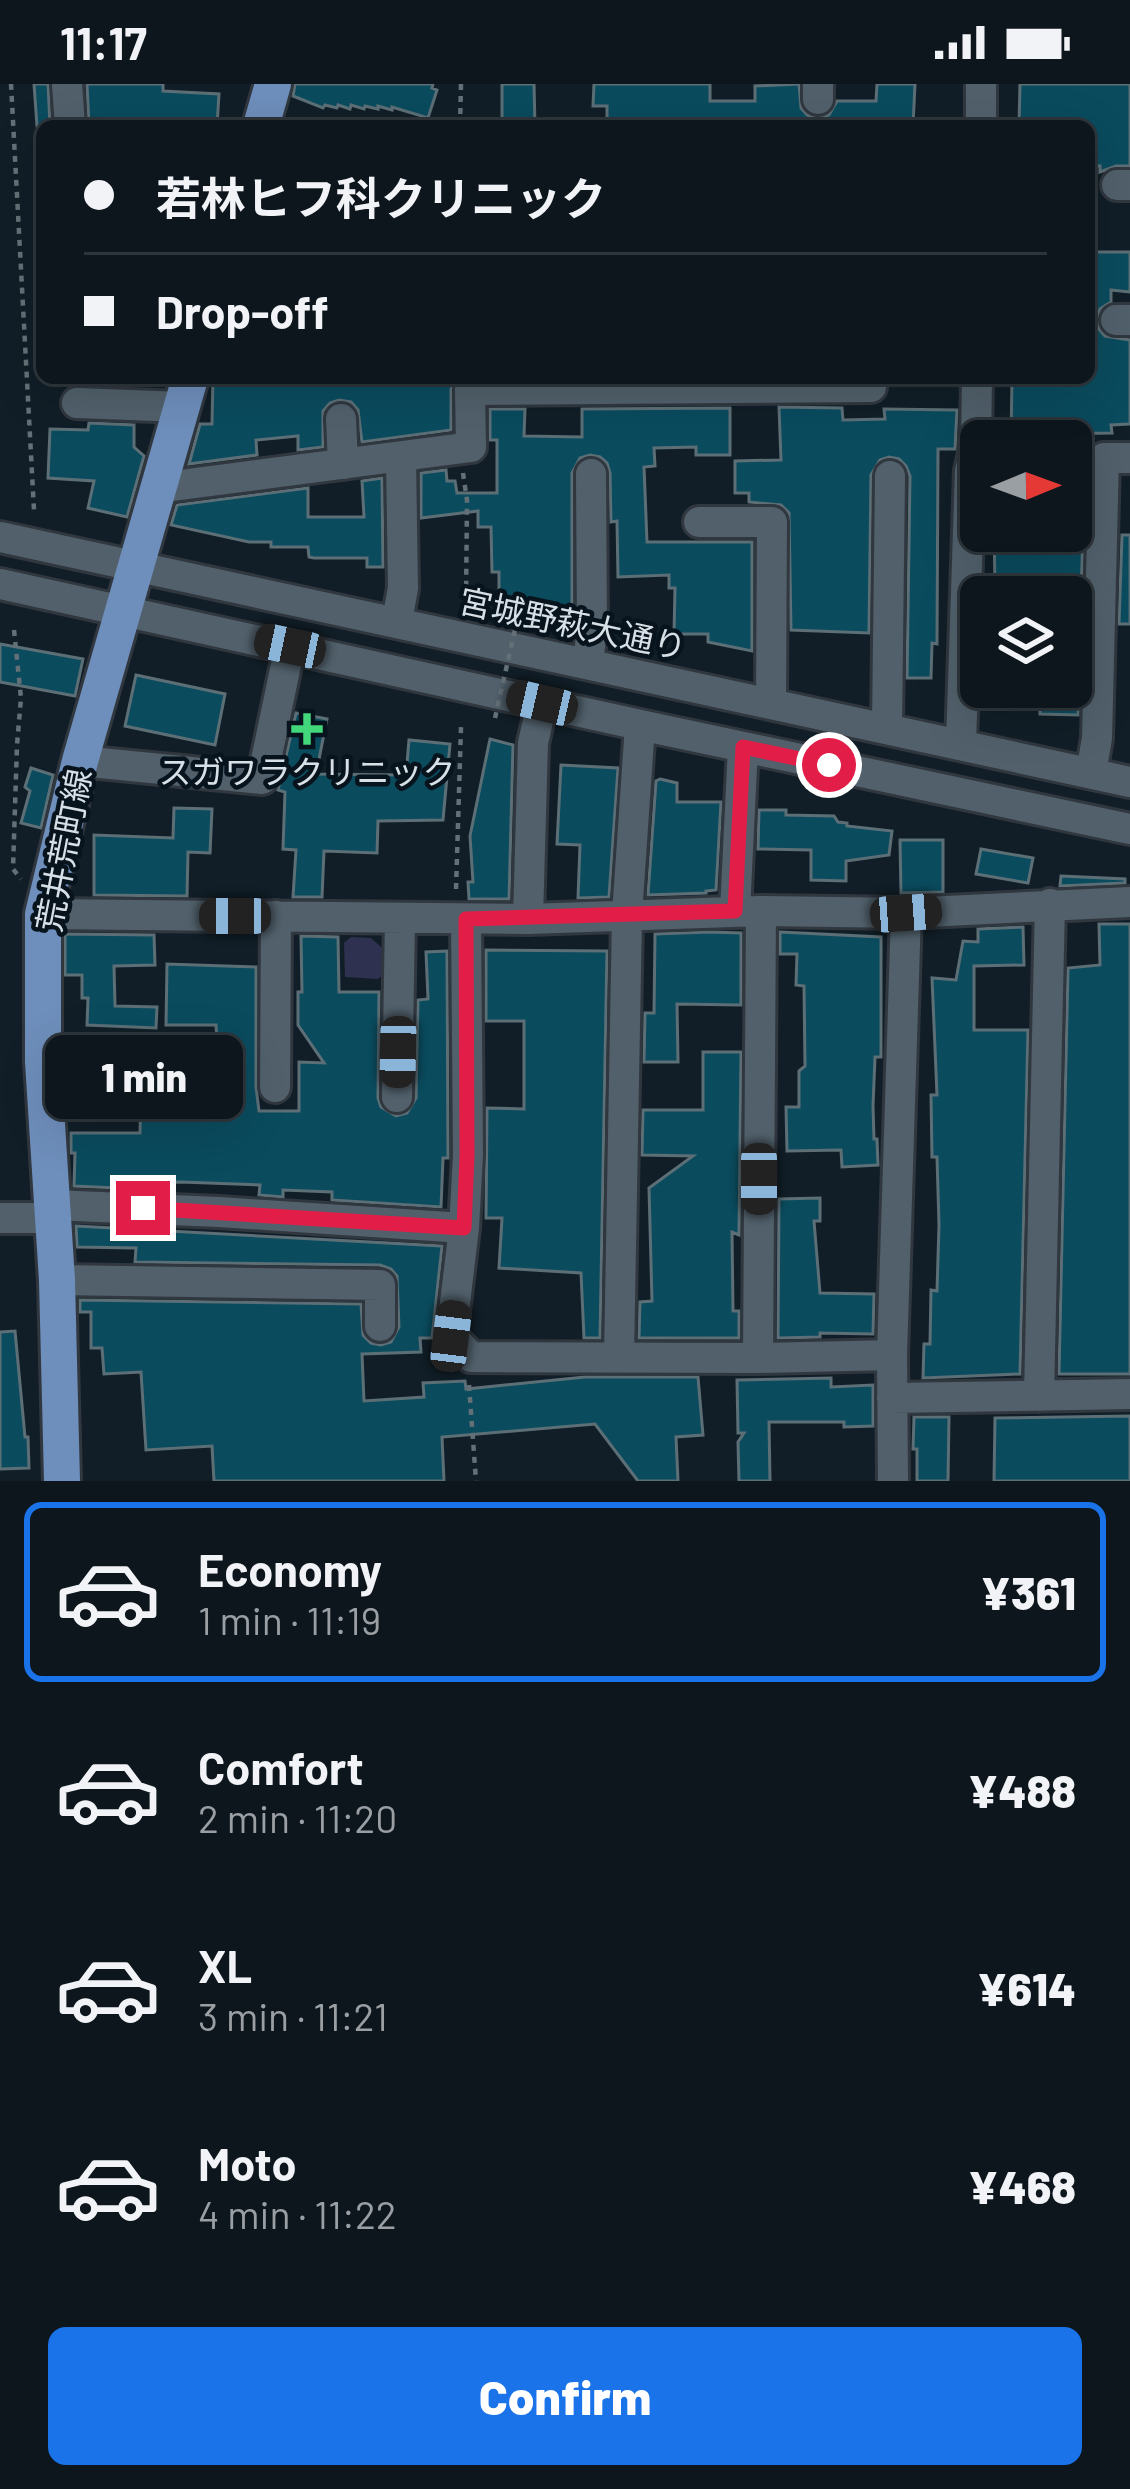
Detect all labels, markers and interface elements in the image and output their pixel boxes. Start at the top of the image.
text: 11:17 [60,15,147,69]
text: 若林ヒフ科クリニック [156,170,606,224]
text: Drop-off [156,284,329,338]
north arrow [960,420,1092,552]
map controls [960,420,1092,708]
button: layers [960,576,1092,708]
street label: 宮城野萩大通り [456,579,690,667]
car [251,621,329,671]
car [503,677,581,729]
marker: スガワラクリニック [291,713,323,745]
route start [802,738,856,792]
place label: スガワラクリニック [159,751,456,791]
street label: 荒井荒町線 [28,765,98,935]
car [869,893,943,933]
car [199,898,271,934]
car [379,1016,417,1088]
callout: 1 min [44,1034,242,1118]
text: 1 min [101,1053,187,1100]
car [741,1143,777,1215]
route end [116,1181,170,1235]
car [429,1298,473,1374]
icon: car [54,1538,162,1646]
text: Economy [198,1542,382,1596]
text: ¥361 [980,1565,1076,1619]
text: 1 min · 11:19 [198,1596,381,1643]
icon: car [54,1736,162,1844]
text: Comfort [198,1740,364,1794]
text: ¥488 [968,1763,1076,1817]
text: 2 min · 11:20 [198,1794,397,1841]
icon: car [54,1934,162,2042]
text: XL [198,1938,252,1992]
text: ¥614 [977,1961,1076,2015]
text: 3 min · 11:21 [198,1992,388,2039]
icon: car [54,2132,162,2240]
text: Moto [198,2136,296,2190]
text: ¥468 [968,2159,1076,2213]
text: 4 min · 11:22 [198,2190,397,2237]
button: Confirm [48,2327,1082,2465]

